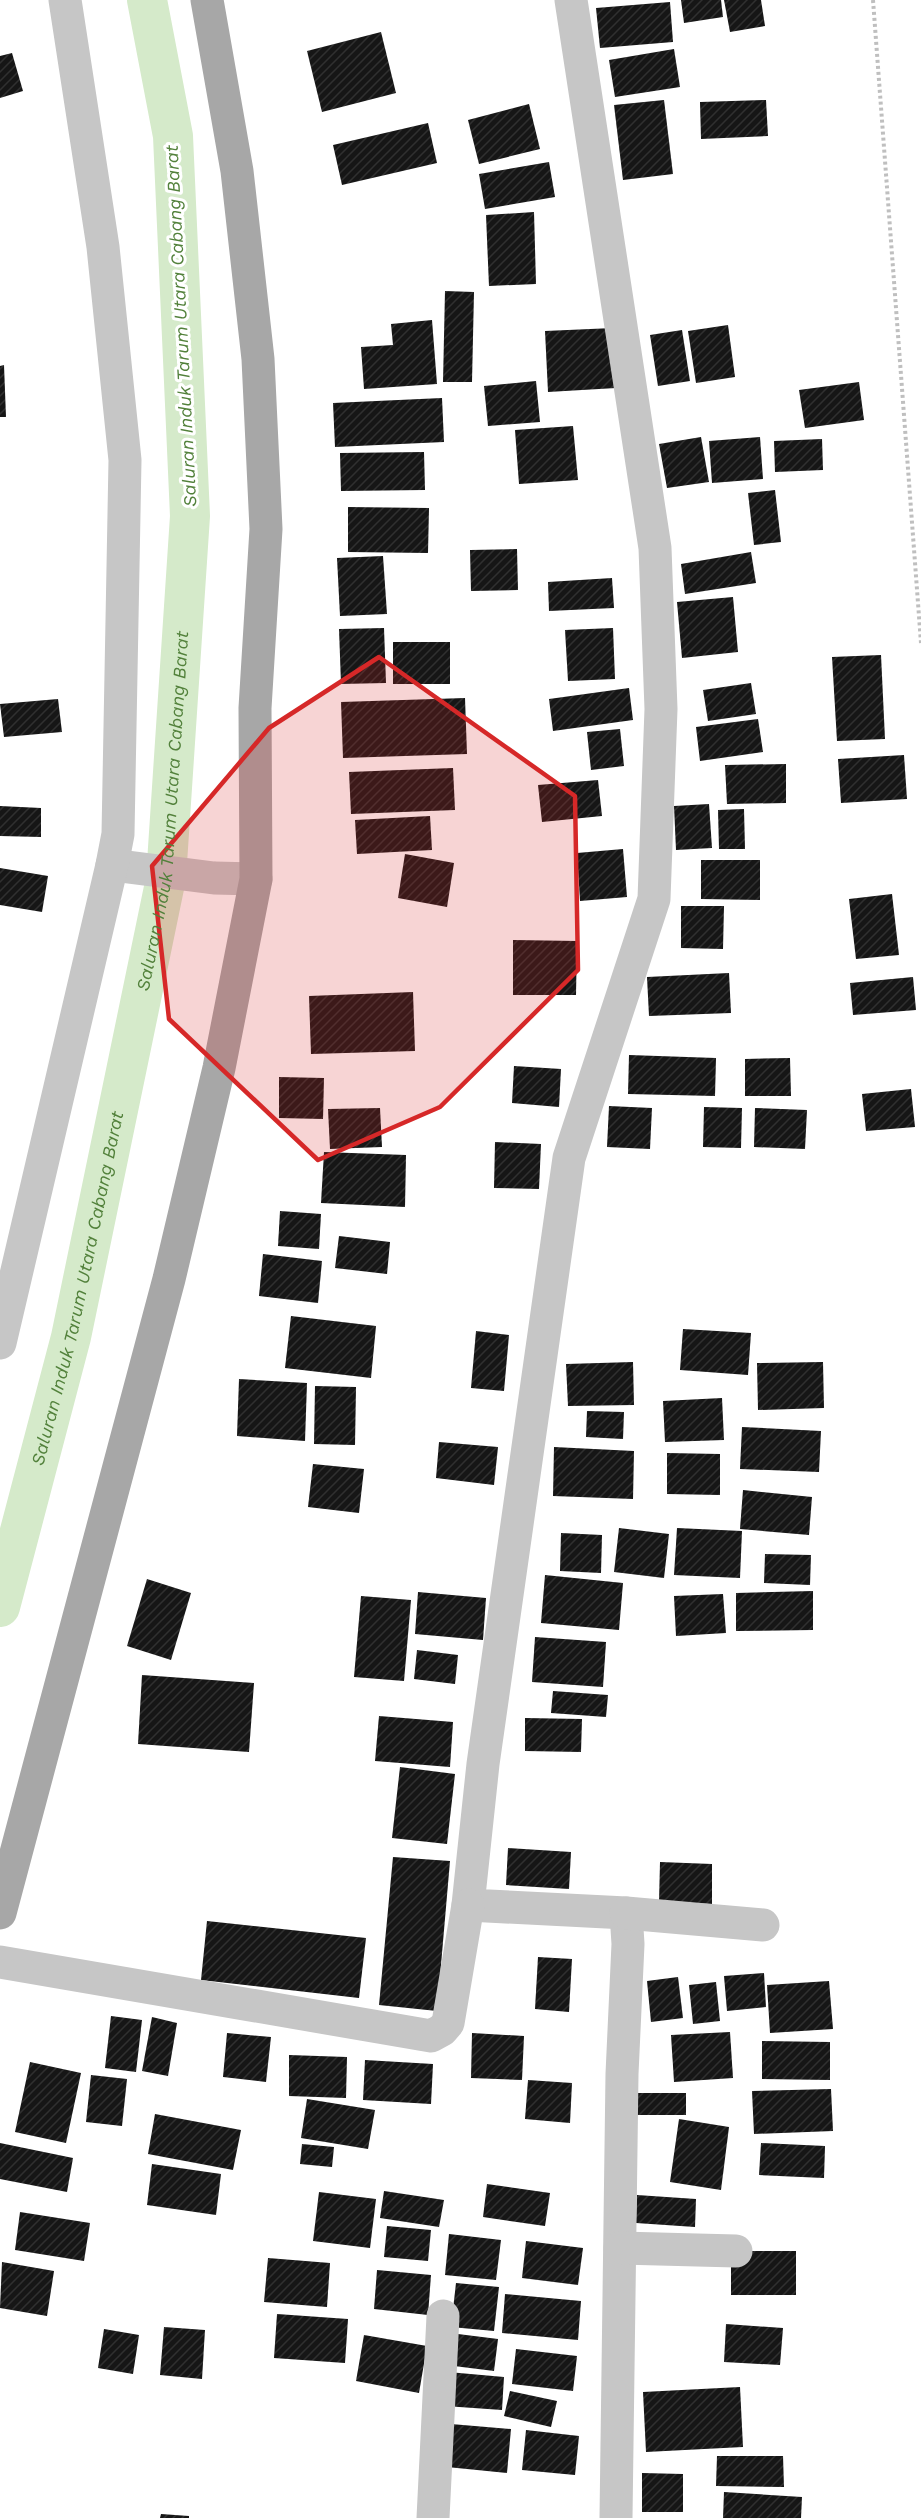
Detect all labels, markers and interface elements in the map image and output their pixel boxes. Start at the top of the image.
water label: Saluran Induk Tarum Utara Cabang Barat [160,144,200,508]
water label: Saluran Induk Tarum Utara Cabang Barat [132,630,192,993]
water label: Saluran Induk Tarum Utara Cabang Barat [27,1109,128,1468]

